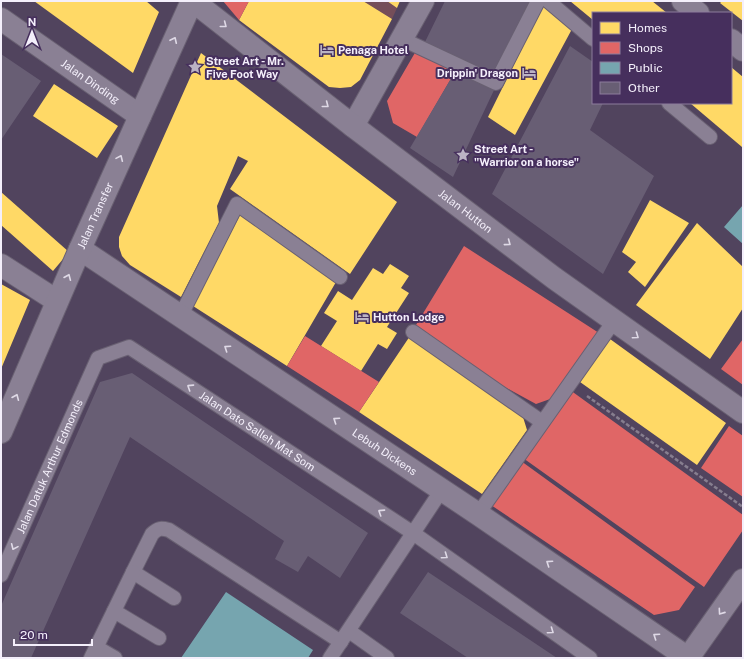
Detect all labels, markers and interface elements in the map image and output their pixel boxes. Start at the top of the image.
north arrow [12,12,52,52]
legend [592,12,732,104]
text: N [28,16,36,28]
one-way arrow [220,20,227,27]
text: Homes [628,21,667,35]
one-way arrow [169,37,177,44]
text: Shops [628,41,663,55]
hotel icon: Penaga Hotel [319,42,335,58]
place label: Penaga Hotel [338,44,409,56]
place label: Street Art - Mr. Five Foot Way [206,55,284,80]
street label: Jalan Dinding [59,57,122,106]
place icon: Street Art - Mr. Five Foot Way [187,59,203,75]
text: Public [628,61,663,75]
hotel icon: Drippin' Dragon [521,65,537,81]
place label: Drippin' Dragon [437,67,518,79]
text: Other [628,81,660,95]
one-way arrow [322,101,329,108]
place label: Street Art - "Warrior on a horse" [474,143,579,168]
place icon: Street Art - "Warrior on a horse" [455,147,471,163]
one-way arrow [116,155,124,162]
street label: Jalan Transfer [75,180,115,251]
street label: Jalan Hutton [436,187,495,235]
one-way arrow [503,238,510,245]
one-way arrow [63,274,71,281]
hotel icon: Hutton Lodge [354,309,370,325]
place label: Hutton Lodge [373,311,444,323]
one-way arrow [631,331,638,338]
one-way arrow [225,346,232,353]
one-way arrow [187,384,194,392]
street label: Jalan Dato Salleh Mat Som [197,389,317,473]
one-way arrow [12,393,20,400]
street label: Jalan Datuk Arthur Edmonds [14,397,85,535]
one-way arrow [333,418,340,425]
street label: Lebuh Dickens [350,426,419,478]
one-way arrow [378,510,385,517]
one-way arrow [10,543,18,550]
one-way arrow [441,551,448,559]
one-way arrow [546,561,553,568]
one-way arrow [718,608,725,615]
scale bar [14,621,92,647]
one-way arrow [547,626,554,634]
text: 20 m [20,628,48,642]
one-way arrow [653,633,660,641]

